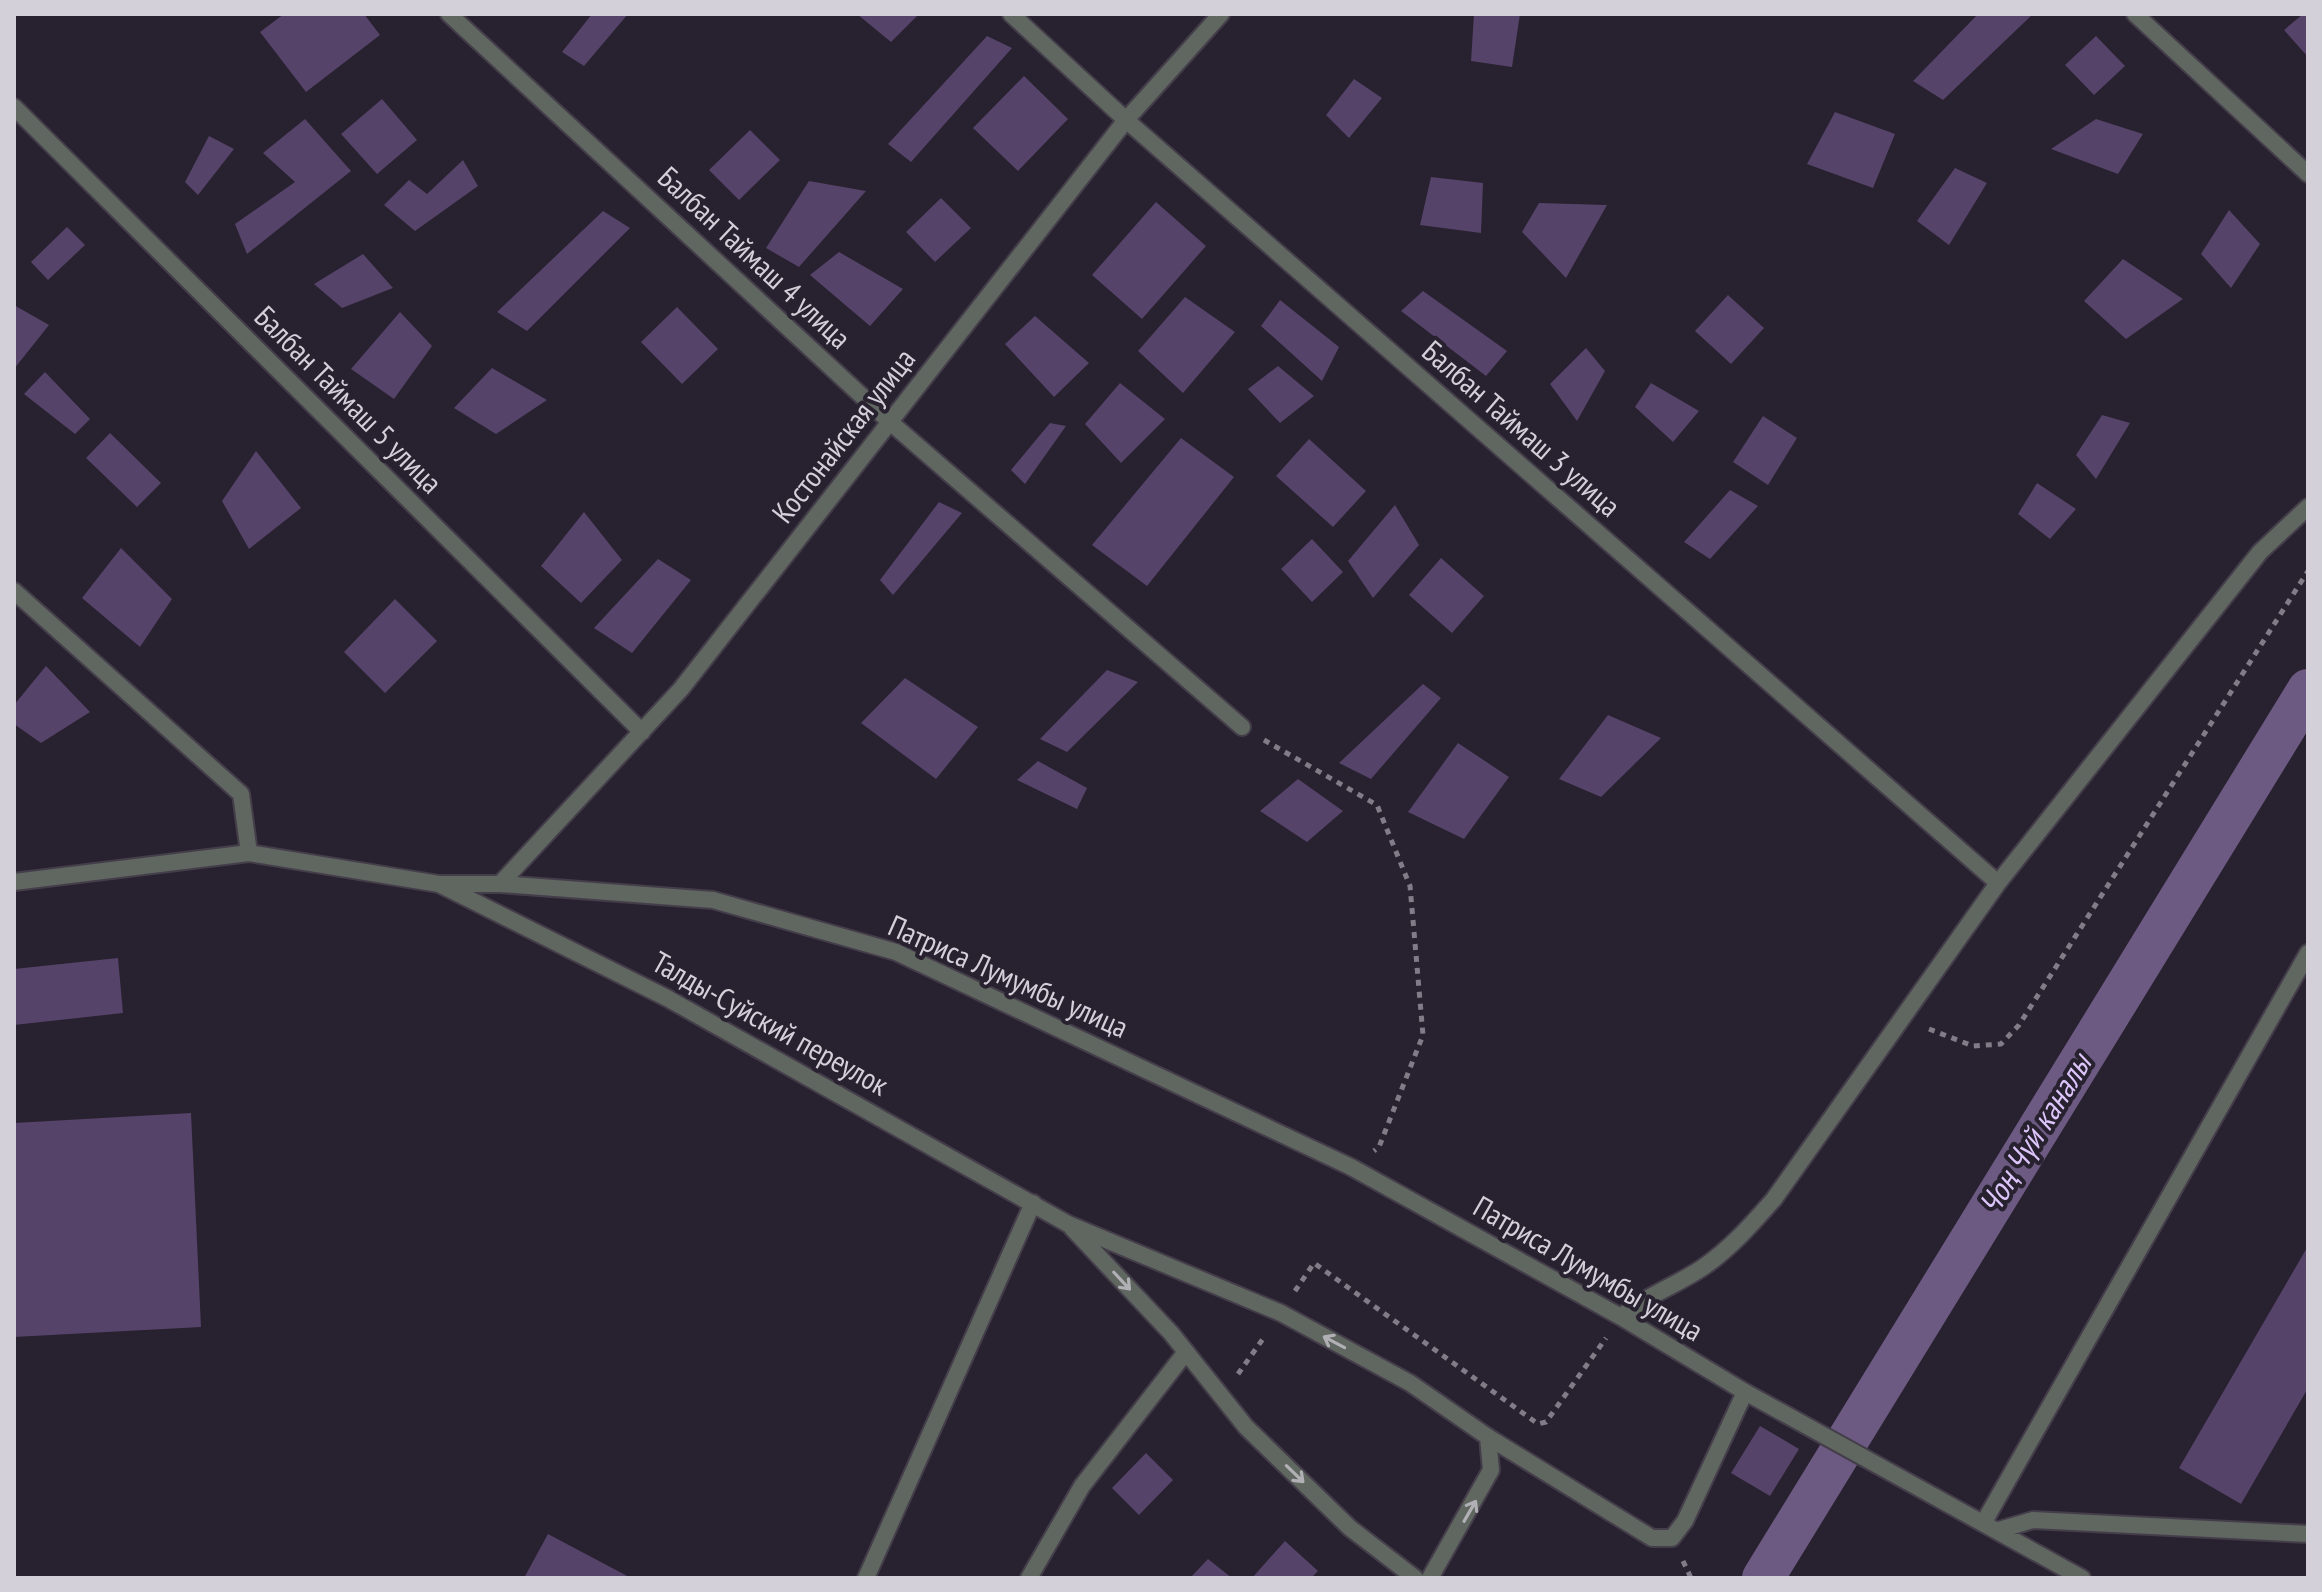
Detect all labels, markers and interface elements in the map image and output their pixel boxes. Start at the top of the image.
street label: Балбан Таймаш 4 улица [650,157,860,356]
street label: Балбан Таймаш 5 улица [247,297,451,501]
street label: Балбан Таймаш 3 улица [1415,331,1629,525]
street label: Костонайская улица [763,340,923,530]
street label: Патриса Лумумбы улица [883,905,1135,1046]
street label: Талды-Суйский переулок [646,942,896,1104]
water label: Чоң Чүй каналы [1968,1043,2102,1222]
street label: Патриса Лумумбы улица [1467,1186,1710,1349]
one-way arrow [1112,1271,1131,1291]
one-way arrow [1323,1334,1346,1350]
one-way arrow [1285,1465,1305,1484]
one-way arrow [1462,1500,1478,1523]

